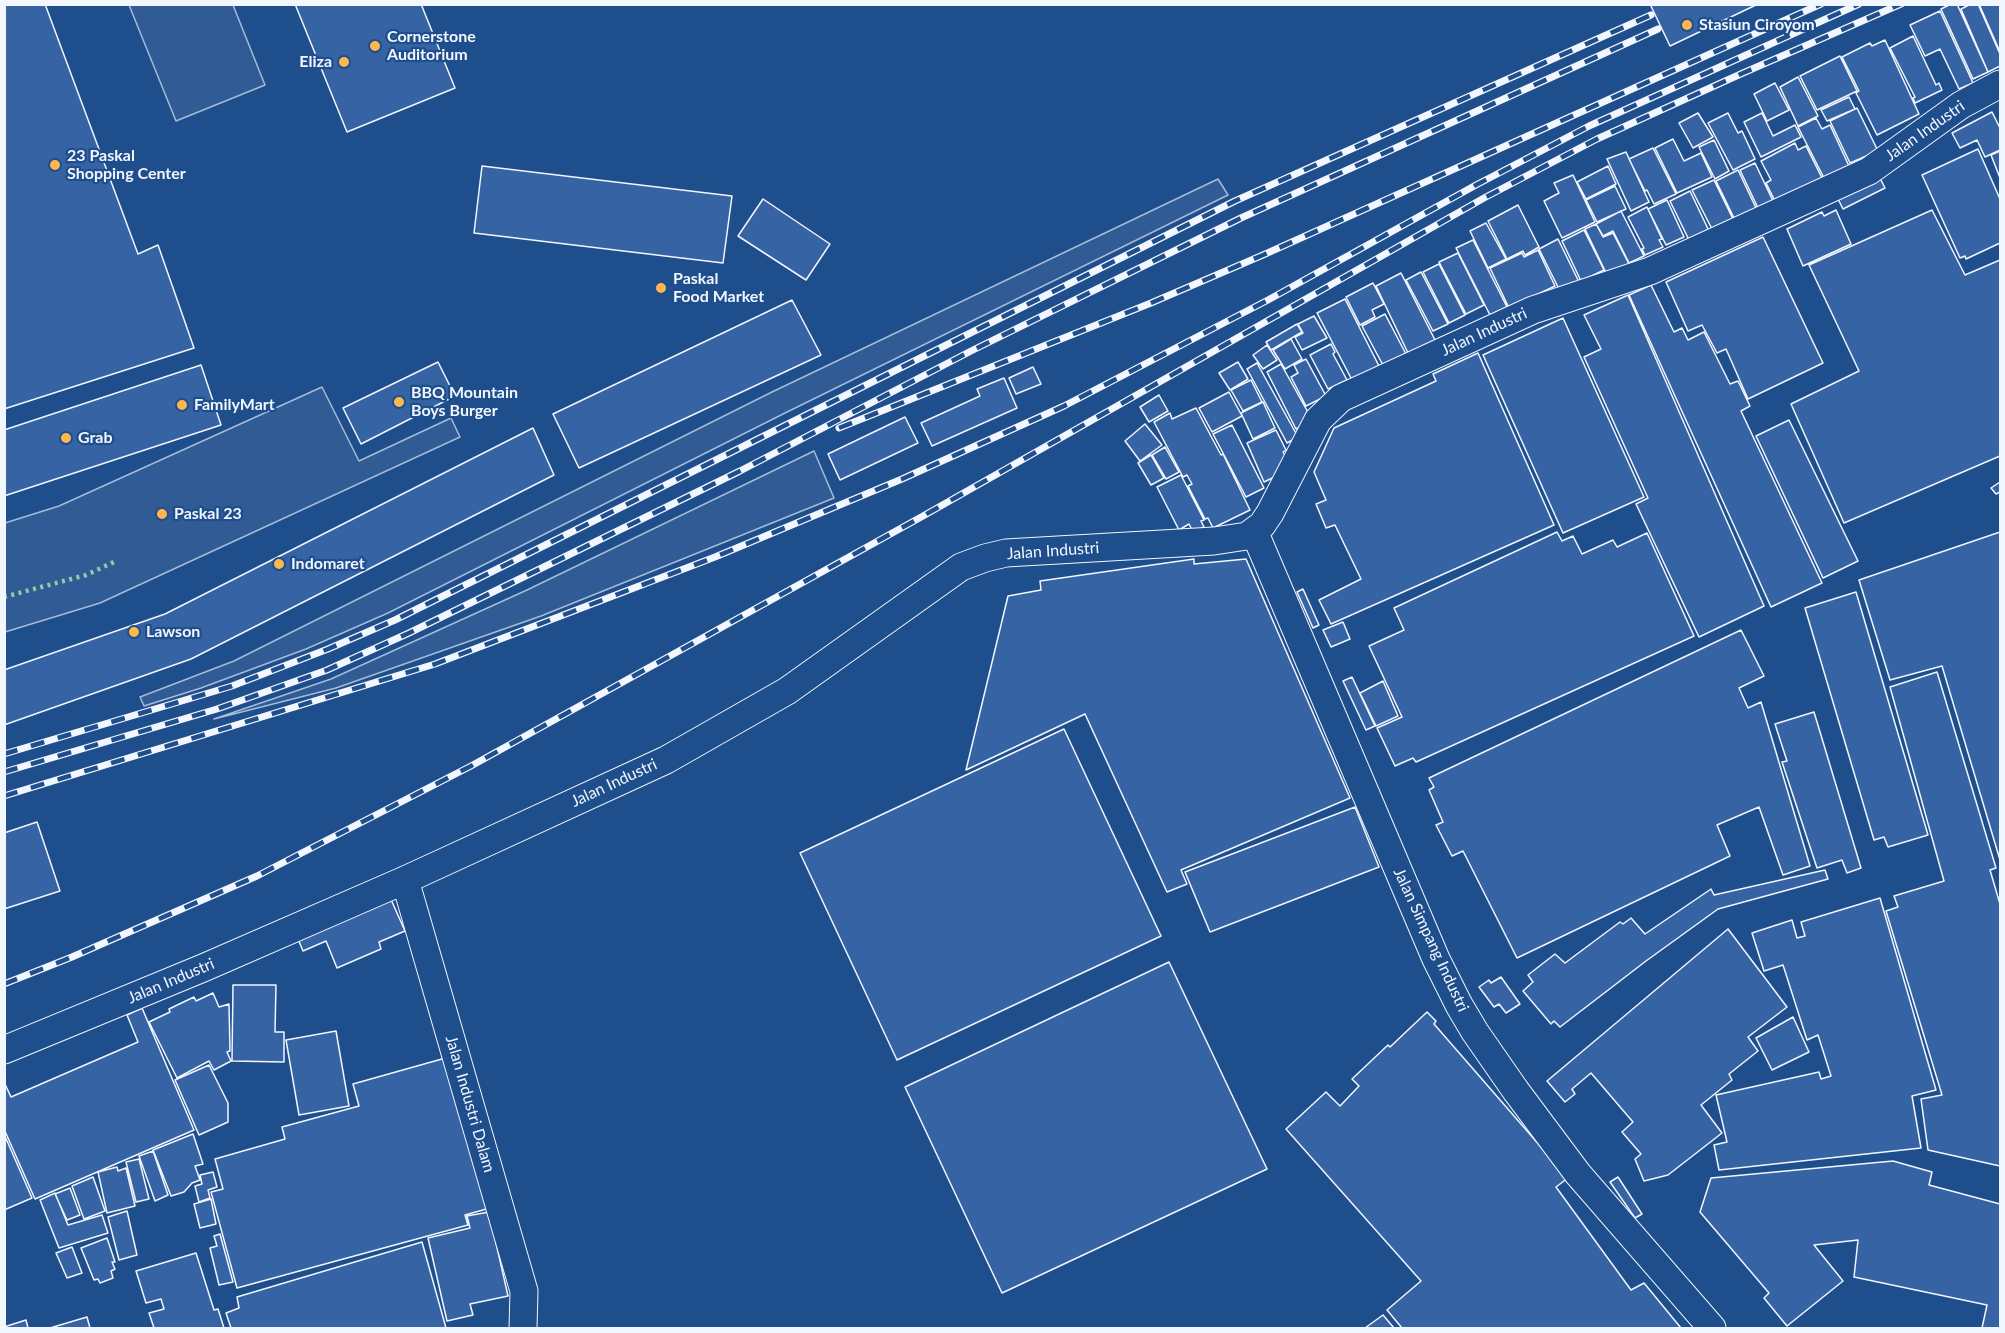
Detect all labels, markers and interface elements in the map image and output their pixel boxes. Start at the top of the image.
place label: Stasiun Ciroyom [1699,15,1815,35]
marker: Stasiun Ciroyom [1680,18,1694,32]
place label: Cornerstone Auditorium [387,27,476,65]
marker: Cornerstone Auditorium [368,39,382,53]
place label: Eliza [299,52,332,72]
marker: Eliza [337,55,351,69]
street label: Jalan Industri [1882,97,1968,165]
place label: 23 Paskal Shopping Center [67,146,186,184]
marker: 23 Paskal Shopping Center [48,158,62,172]
place label: Paskal Food Market [673,269,764,307]
marker: Paskal Food Market [654,281,668,295]
street label: Jalan Industri [1438,304,1530,360]
place label: BBQ Mountain Boys Burger [411,383,518,421]
place label: FamilyMart [194,395,275,415]
marker: BBQ Mountain Boys Burger [392,395,406,409]
marker: FamilyMart [175,398,189,412]
place label: Grab [78,428,113,448]
marker: Grab [59,431,73,445]
place label: Paskal 23 [174,504,242,524]
marker: Paskal 23 [155,507,169,521]
street label: Jalan Industri [1006,538,1100,564]
place label: Indomaret [291,554,365,574]
marker: Indomaret [272,557,286,571]
place label: Lawson [146,622,200,642]
marker: Lawson [127,625,141,639]
street label: Jalan Industri [568,755,660,811]
street label: Jalan Simpang Industri [1389,865,1473,1015]
street label: Jalan Industri [125,954,217,1008]
street label: Jalan Industri Dalam [441,1033,499,1175]

